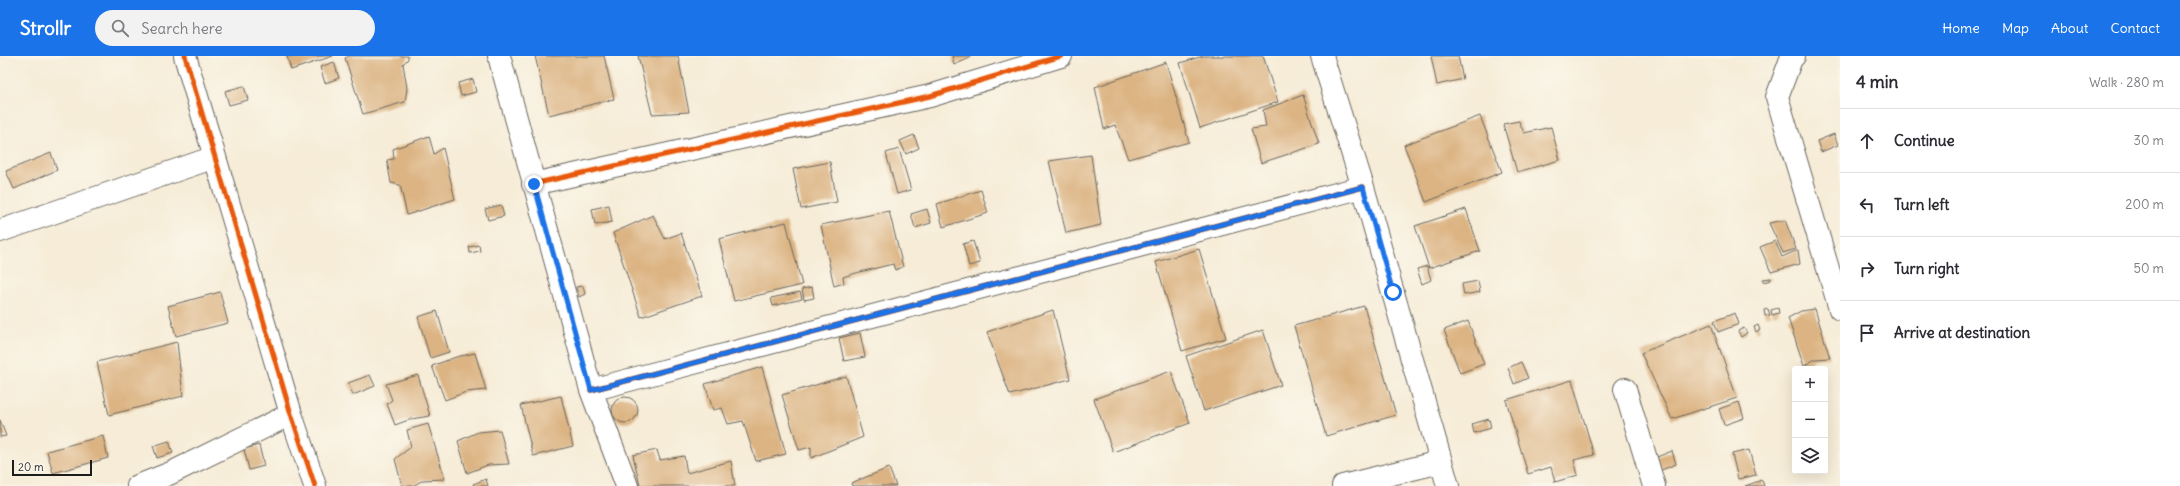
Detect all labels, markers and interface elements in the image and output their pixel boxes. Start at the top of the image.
search box [95,10,375,46]
text: Strollr [20,16,71,40]
icon: search [109,17,131,39]
text: Search here [141,19,223,38]
text: Home [1942,19,1980,37]
text: Map [2002,19,2029,37]
text: About [2051,19,2089,37]
text: Contact [2111,19,2160,37]
text: 4 min [1856,71,1898,93]
text: Walk · 280 m [2089,74,2164,91]
icon: ahead [1856,130,1878,152]
text: Continue [1894,131,1955,150]
text: 30 m [2134,132,2164,149]
route end [525,175,543,193]
icon: left [1856,194,1878,216]
text: Turn left [1894,195,1949,214]
text: 200 m [2125,196,2164,213]
icon: right [1856,258,1878,280]
text: Turn right [1894,259,1959,278]
text: 50 m [2133,260,2164,277]
route start [1384,283,1402,301]
icon: arrive [1856,322,1878,344]
text: Arrive at destination [1894,323,2030,342]
map controls [1792,366,1828,474]
button: + [1792,366,1828,402]
button: − [1792,402,1828,438]
button: layers [1792,438,1828,474]
scale bar [12,458,92,477]
text: 20 m [18,460,44,474]

